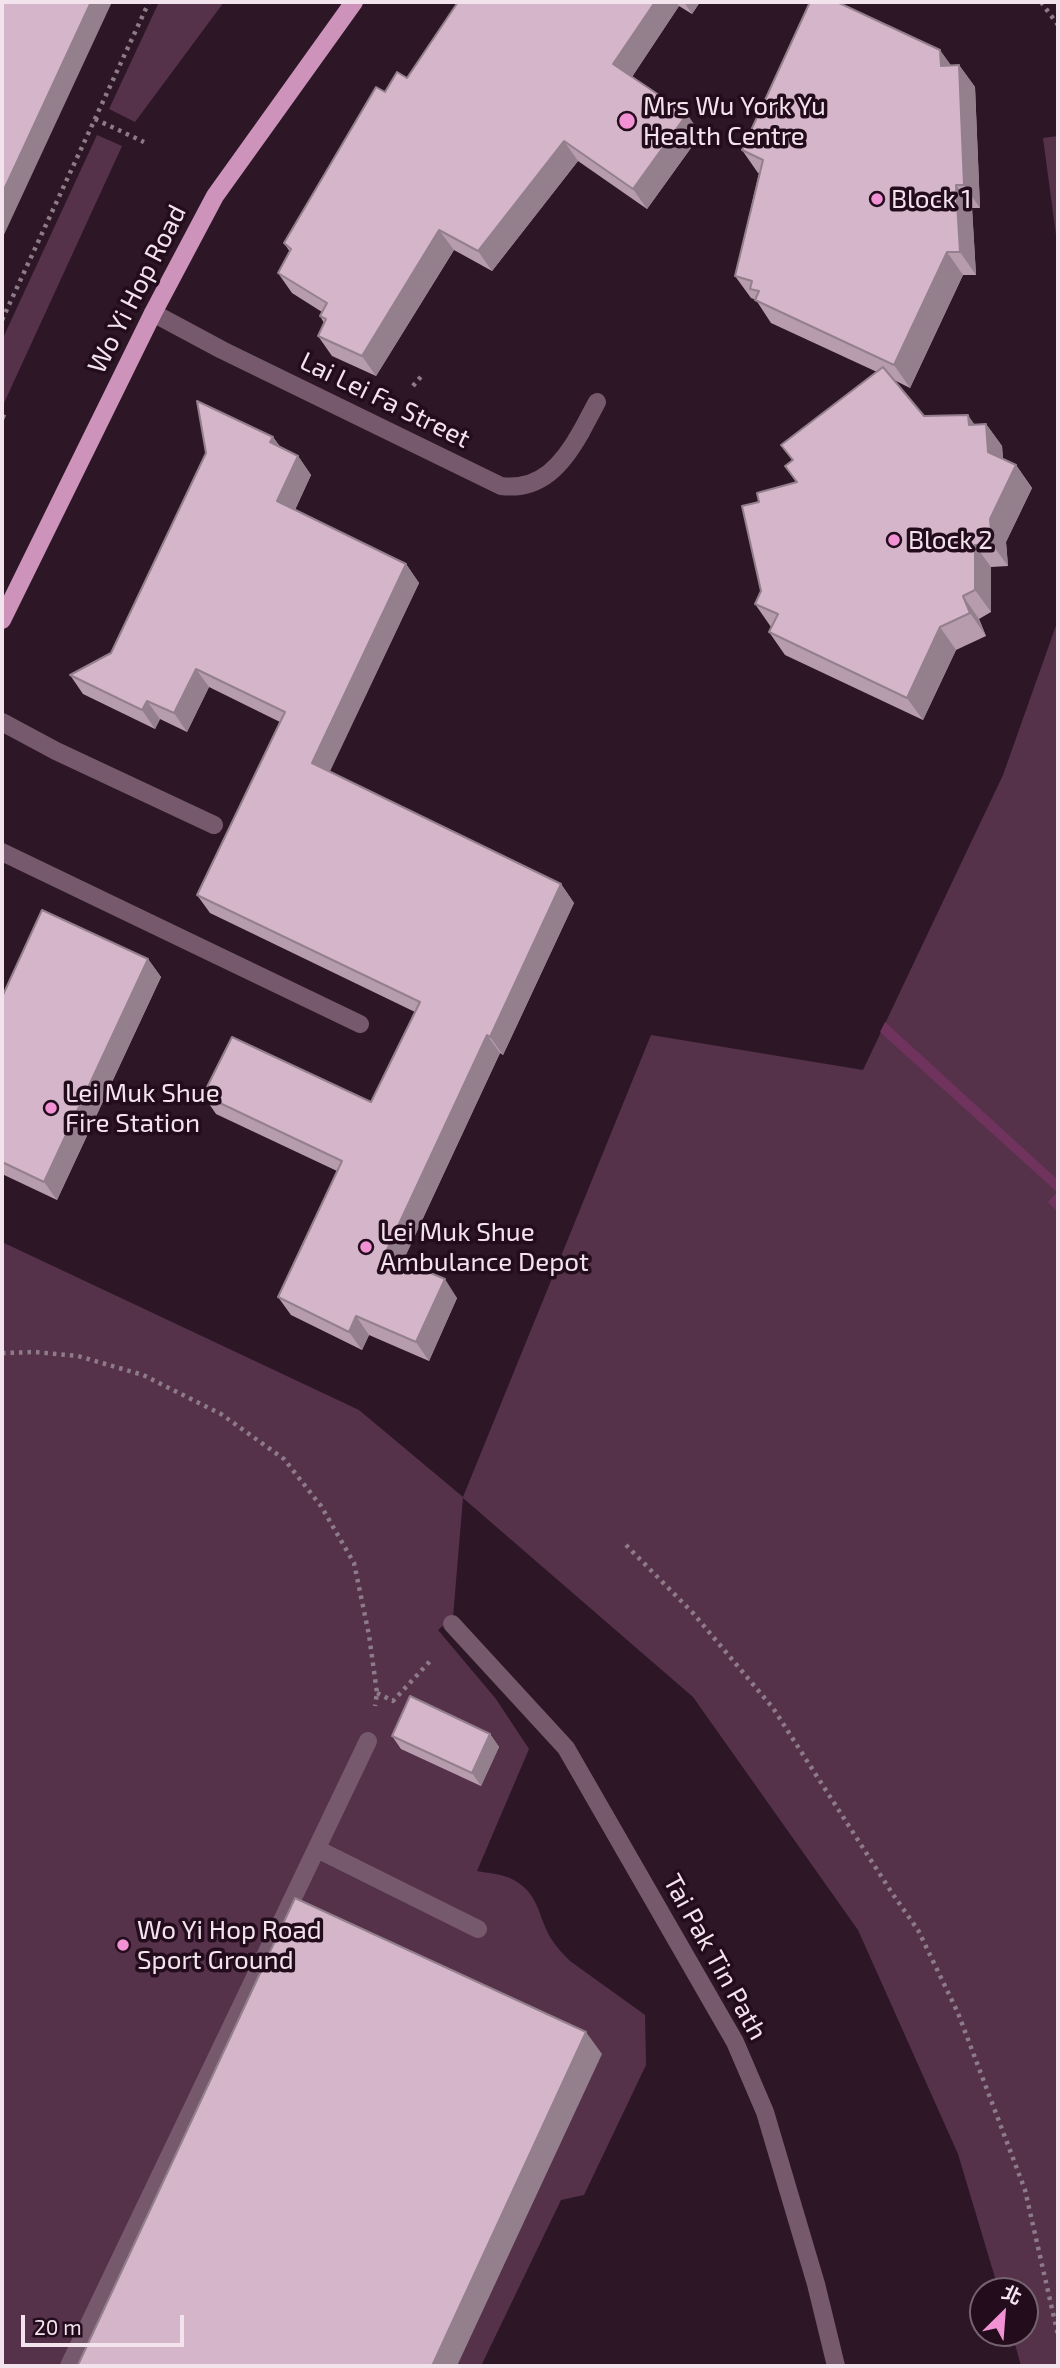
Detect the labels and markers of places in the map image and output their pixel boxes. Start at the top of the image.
place label: Mrs Wu York Yu Health Centre [643,90,826,152]
marker: Mrs Wu York Yu Health Centre [617,111,637,131]
place label: Block 1 [891,183,972,215]
marker: Block 1 [869,191,885,207]
place label: Block 2 [908,524,993,556]
marker: Block 2 [886,532,902,548]
place label: Lei Muk Shue Fire Station [65,1077,220,1138]
marker: Lei Muk Shue Fire Station [43,1100,59,1116]
place label: Lei Muk Shue Ambulance Depot [380,1216,589,1278]
marker: Lei Muk Shue Ambulance Depot [358,1239,374,1255]
place label: Wo Yi Hop Road Sport Ground [137,1914,322,1976]
marker: Wo Yi Hop Road Sport Ground [115,1937,131,1953]

